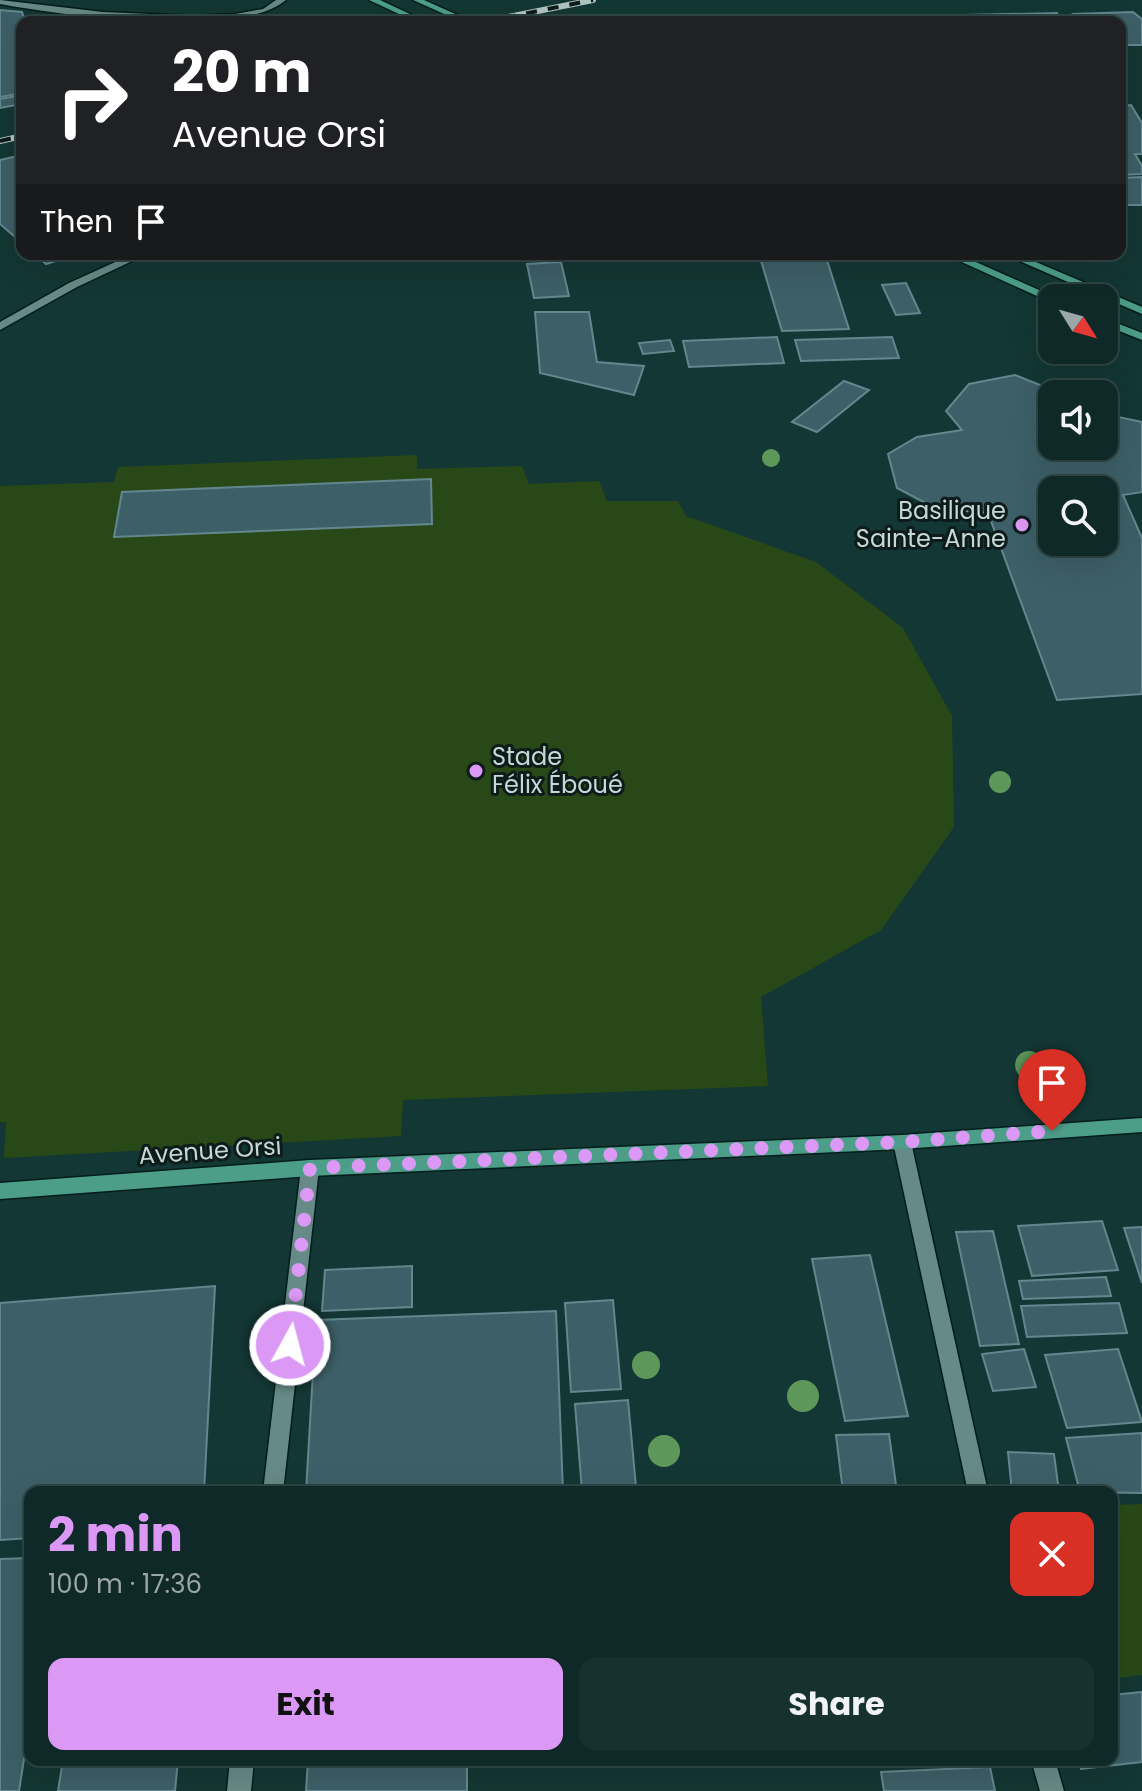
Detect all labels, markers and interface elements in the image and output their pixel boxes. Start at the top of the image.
text: 20 m [172,33,312,112]
icon: right [40,48,144,152]
text: Avenue Orsi [172,109,386,160]
text: Then [40,200,113,243]
icon: arrive [129,200,173,244]
north arrow [1038,284,1118,364]
map controls [1038,284,1118,556]
button: sound [1038,380,1118,460]
button: search [1038,476,1118,556]
place label: Basilique Sainte-Anne [856,494,1006,555]
marker: Basilique Sainte-Anne [1013,516,1031,534]
place label: Stade Félix Éboué [492,740,623,801]
marker: Stade Félix Éboué [467,762,485,780]
pin [1018,1049,1086,1131]
icon: arrive [1030,1061,1074,1105]
street label: Avenue Orsi [138,1129,282,1172]
position arrow [248,1303,332,1387]
text: 2 min [48,1501,183,1568]
button: close [1010,1512,1094,1596]
text: 100 m · 17:36 [48,1566,202,1602]
button: Exit [48,1658,563,1750]
button: Share [579,1658,1094,1750]

